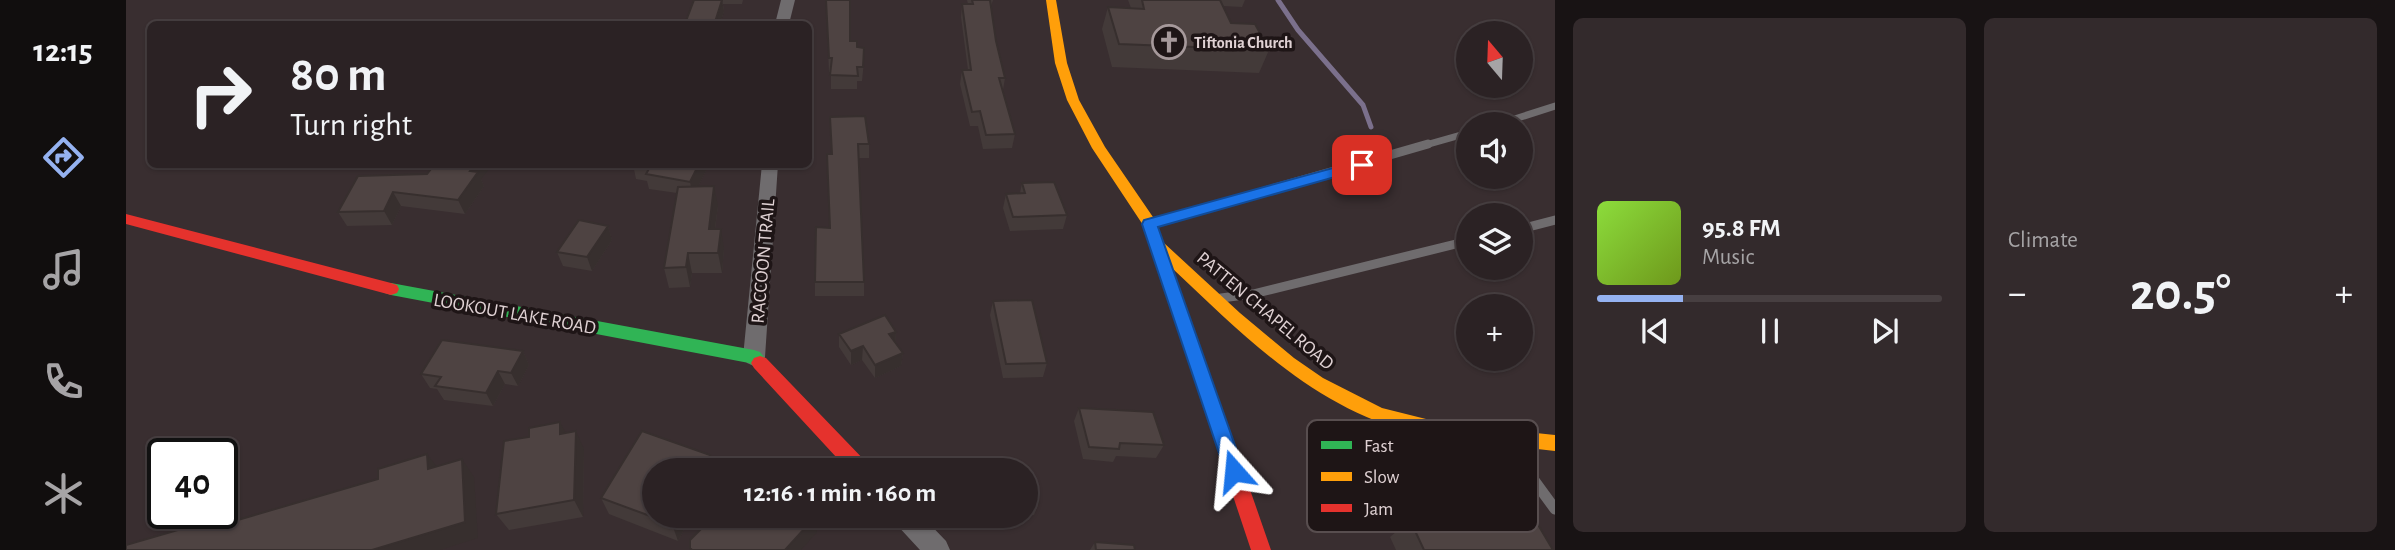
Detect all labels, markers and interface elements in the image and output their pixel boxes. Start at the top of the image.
north arrow [1456,21,1533,98]
map controls [1456,21,1533,371]
church icon: Tiftonia Church [1150,23,1188,61]
text: 12:15 [33,35,93,67]
place label: Tiftonia Church [1194,35,1293,51]
icon: right [175,49,266,140]
text: 80 m [290,51,387,100]
text: Turn right [290,109,412,141]
button: sound [1456,112,1533,189]
icon: directions [39,133,88,182]
pin [1332,135,1392,195]
icon: arrive [1343,146,1381,184]
street label: RACCOON TRAIL [749,198,778,324]
button: layers [1456,203,1533,280]
text: 95.8 FM [1702,215,1781,241]
text: Climate [2008,229,2078,252]
icon: music [39,245,88,294]
text: Music [1702,246,1754,269]
street label: PATTEN CHAPEL ROAD [1193,249,1337,374]
text: 20.5° [2130,267,2231,319]
text: − [2008,275,2026,313]
text: + [2335,275,2353,313]
street label: LOOKOUT LAKE ROAD [432,291,598,338]
button: + [1456,294,1533,371]
icon: previous [1636,312,1674,350]
icon: pause [1751,312,1789,350]
icon: next [1866,312,1904,350]
icon: phone [39,357,88,406]
legend [1307,420,1538,532]
position arrow [1197,434,1271,508]
text: Fast [1364,437,1394,456]
speed limit sign: 40 [147,438,238,529]
text: Slow [1364,468,1400,487]
icon: climate [39,469,88,518]
text: 12:16 · 1 min · 160 m [744,480,936,506]
text: Jam [1364,500,1393,519]

